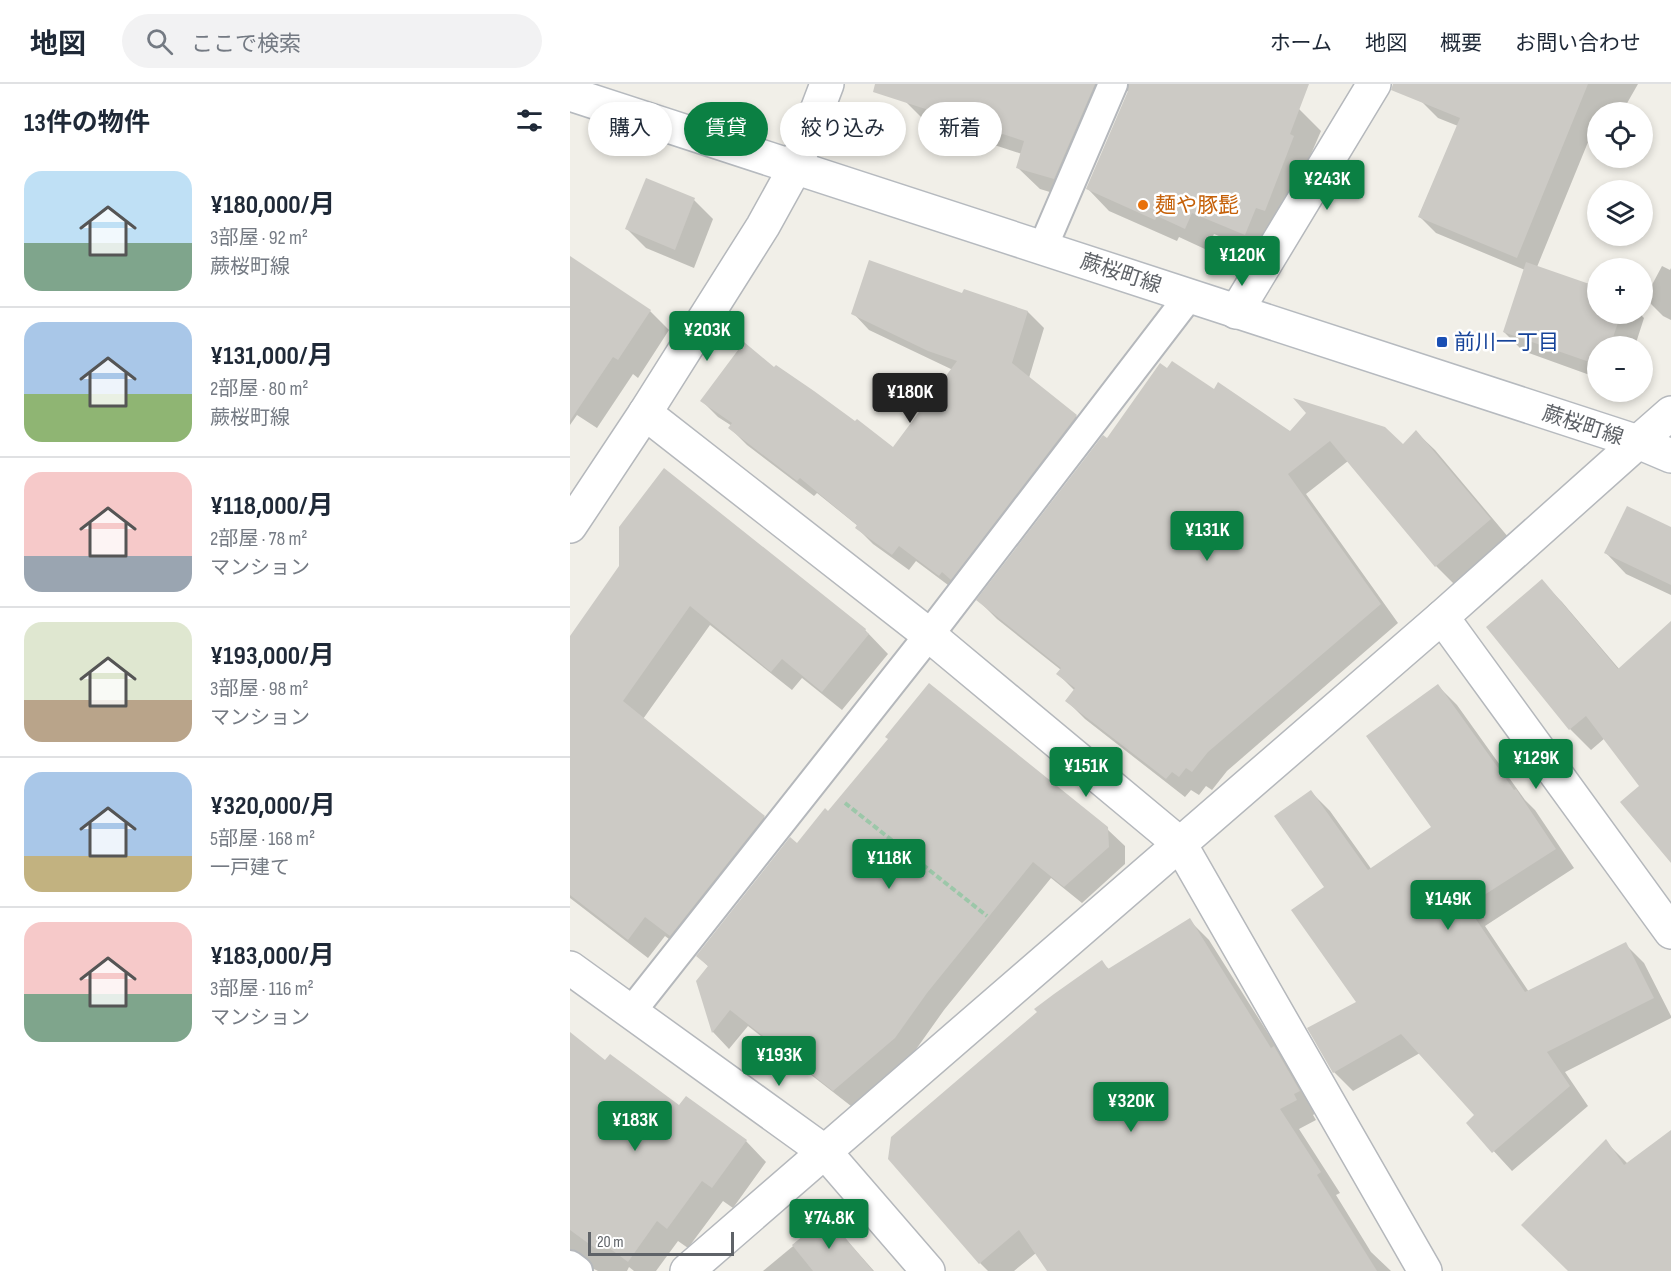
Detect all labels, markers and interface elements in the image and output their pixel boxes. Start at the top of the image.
search box [122,14,542,68]
icon: search [143,25,176,58]
text: 地図 [30,28,86,61]
text: ここで検索 [191,31,301,58]
text: ホーム [1270,31,1332,56]
text: 地図 [1365,31,1407,56]
text: 概要 [1440,31,1482,56]
text: お問い合わせ [1515,31,1641,56]
chip: 購入 [588,102,672,156]
chip: 賃貸 [684,102,768,156]
chip: 絞り込み [780,102,906,156]
chip: 新着 [918,102,1002,156]
map controls [1587,102,1653,402]
button: locate [1587,102,1653,168]
icon: filters [513,104,546,137]
text: 13件の物件 [24,108,150,139]
pin: ¥243K [1285,160,1369,211]
text: ¥243K [1303,167,1351,191]
button: layers [1587,180,1653,246]
text: ¥180,000/月 [210,190,335,221]
place label: 麺や豚髭 [1155,193,1239,218]
icon: home [72,195,144,267]
marker: 麺や豚髭 [1136,198,1150,212]
text: 3部屋 · 92 m² [210,226,308,250]
pin: ¥120K [1200,236,1284,287]
text: ¥120K [1219,243,1265,267]
street label: 蕨桜町線 [1077,249,1165,298]
text: 蕨桜町線 [210,255,290,279]
button: + [1587,258,1653,324]
pin: ¥203K [665,311,749,362]
text: ¥203K [683,318,731,342]
place label: 前川一丁目 [1454,330,1559,355]
marker: 前川一丁目 [1435,335,1449,349]
button: − [1587,336,1653,402]
text: ¥131,000/月 [210,341,333,372]
icon: home [72,346,144,418]
pin: ¥180K [868,373,952,424]
text: 2部屋 · 80 m² [210,377,309,401]
text: ¥180K [887,380,933,404]
street label: 蕨桜町線 [1539,401,1627,450]
text: 蕨桜町線 [210,406,290,430]
text: ¥118,000/月 [210,491,333,522]
icon: home [72,496,144,568]
pin: ¥131K [1165,511,1249,562]
text: ¥131K [1185,518,1230,542]
text: 2部屋 · 78 m² [210,527,308,551]
text: マンション [210,556,310,580]
text: ¥193,000/月 [210,641,335,672]
icon: home [72,646,144,718]
text: 3部屋 · 98 m² [210,677,309,701]
text: マンション [210,706,310,730]
pin: ¥129K [1494,739,1578,790]
text: ¥129K [1513,746,1559,770]
pin: ¥151K [1044,747,1128,798]
text: ¥151K [1064,754,1108,778]
text: ¥320,000/月 [210,791,336,822]
icon: home [72,796,144,868]
text: 5部屋 · 168 m² [210,827,315,851]
pin: ¥118K [847,839,931,890]
text: ¥118K [866,846,912,870]
text: 一戸建て [210,856,290,880]
pin: ¥149K [1406,880,1490,931]
text: ¥149K [1425,887,1471,911]
text: ¥183,000/月 [210,941,335,972]
icon: home [72,946,144,1018]
text: 3部屋 · 116 m² [210,977,314,1001]
text: マンション [210,1006,310,1030]
pin: ¥193K [737,1036,821,1087]
text: ¥193K [756,1043,802,1067]
pin: ¥320K [1089,1082,1173,1133]
text: ¥320K [1107,1089,1155,1113]
pin: ¥183K [593,1101,677,1152]
text: ¥183K [612,1108,658,1132]
pin: ¥74.8K [780,1199,878,1250]
text: ¥74.8K [803,1206,855,1230]
scale bar [588,1229,734,1256]
text: 20 m [597,1233,624,1252]

